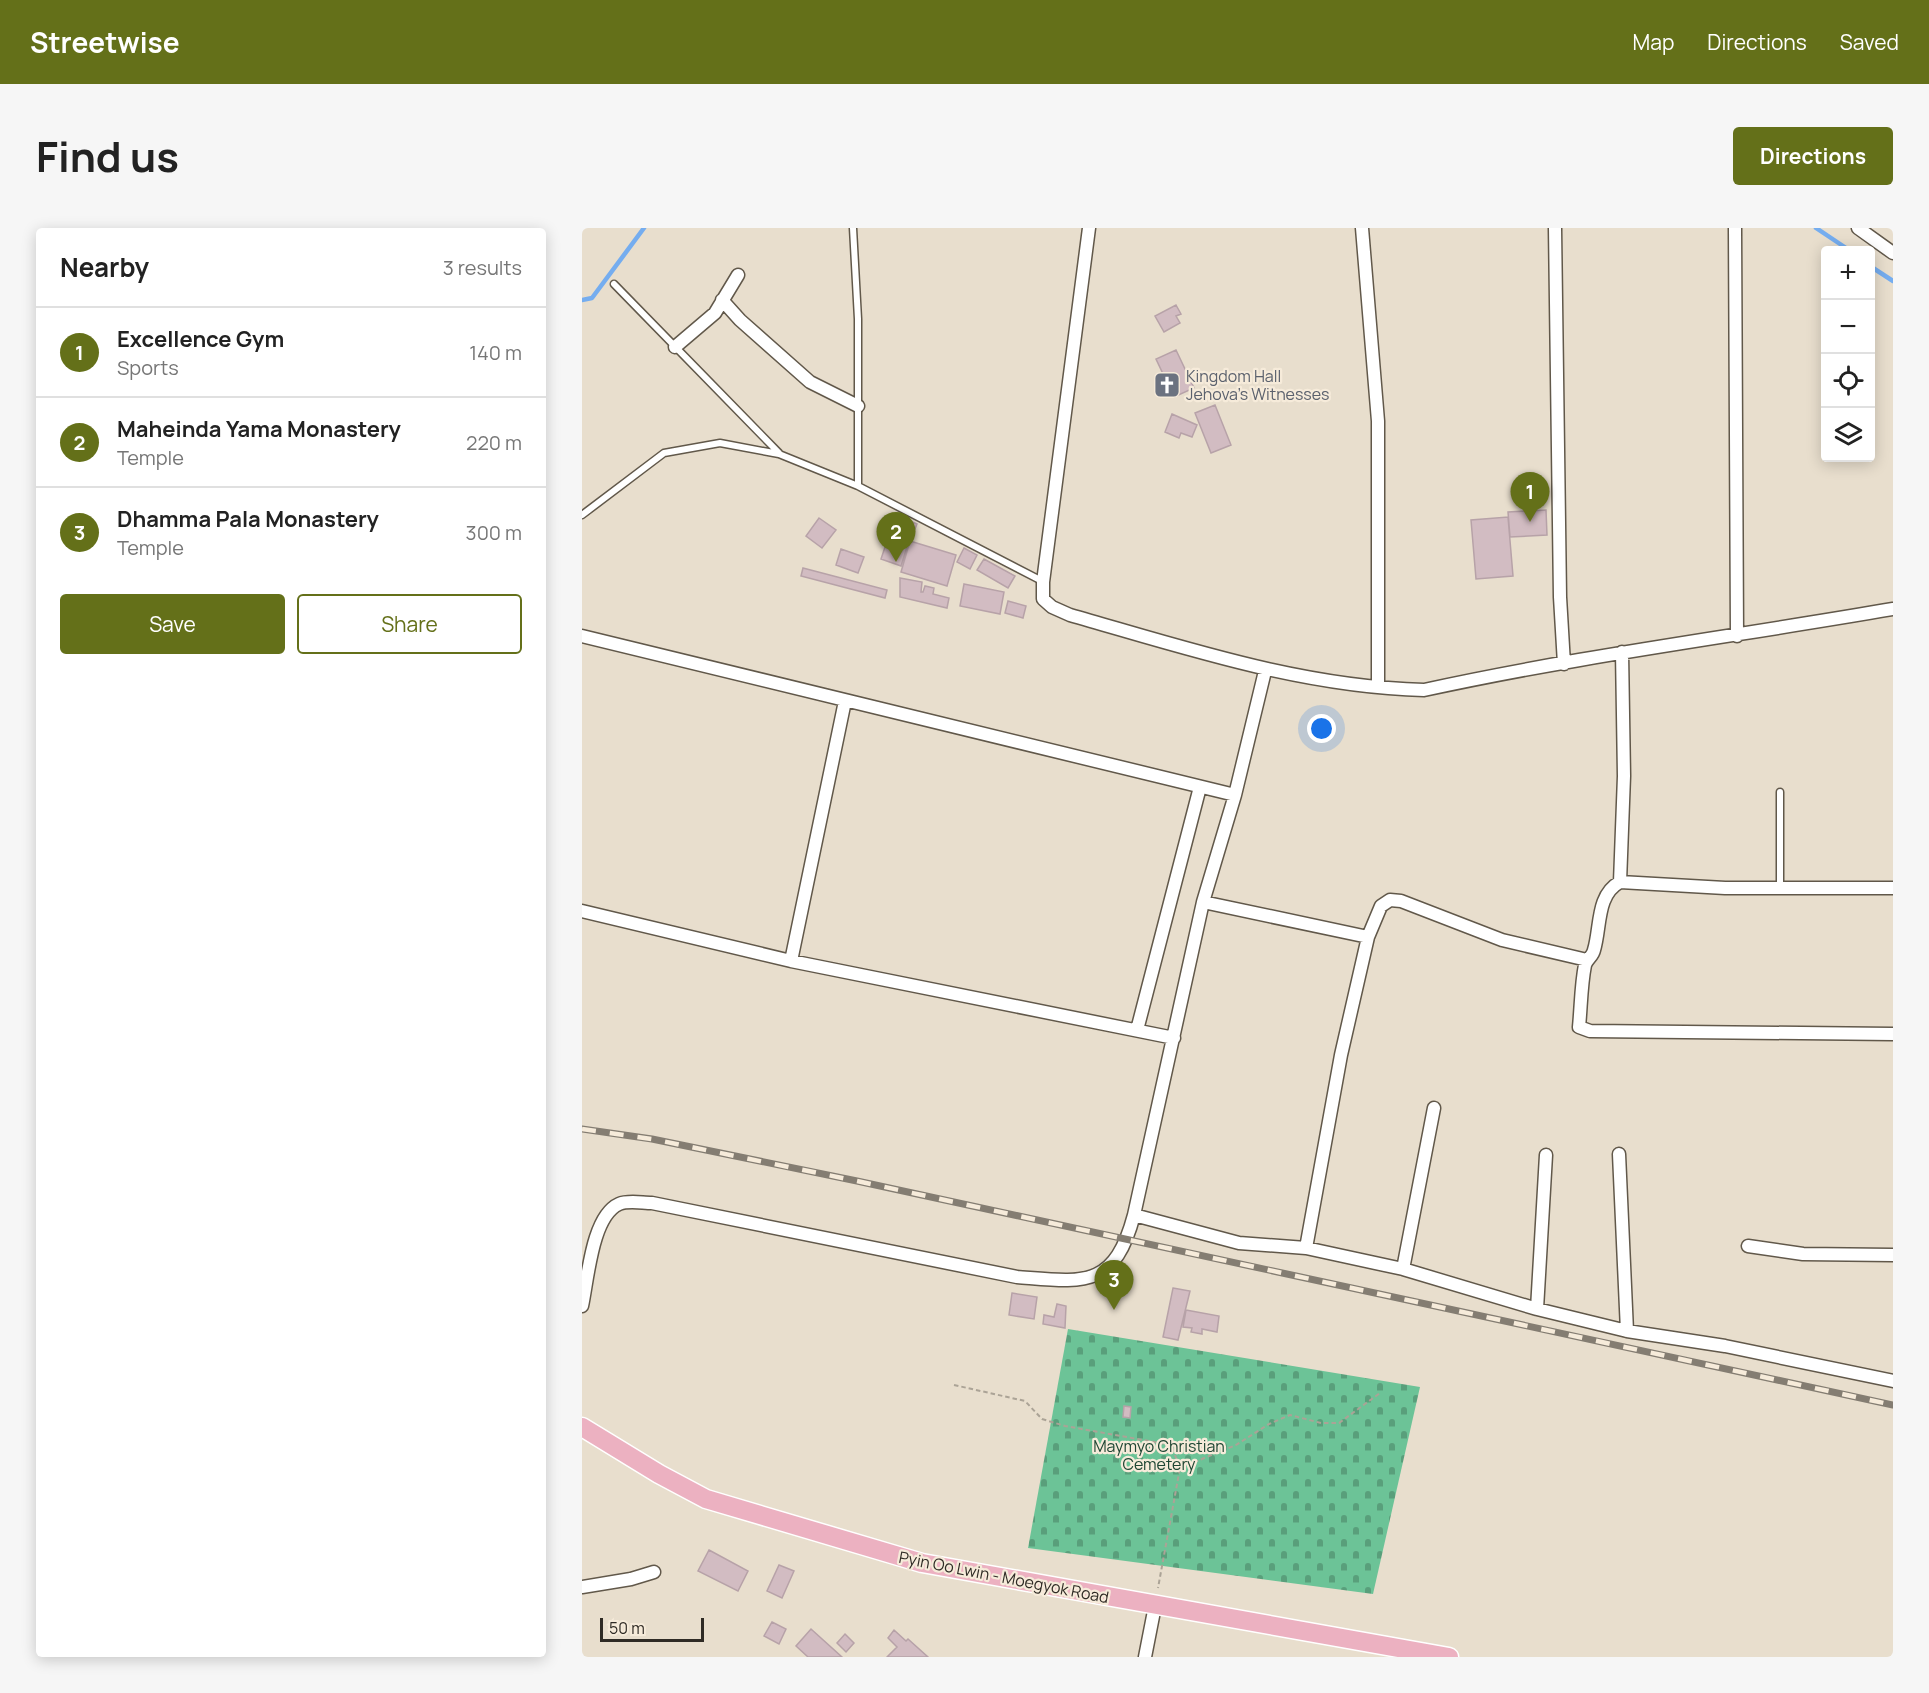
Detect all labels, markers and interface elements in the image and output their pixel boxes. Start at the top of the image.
text: Streetwise [30,23,180,61]
text: Map [1633,28,1674,56]
text: Directions [1707,28,1807,56]
text: Saved [1840,28,1899,56]
text: Find us [36,127,179,185]
button: Directions [1733,127,1893,185]
map controls [1821,246,1875,462]
button: + [1821,246,1875,300]
text: Nearby [60,249,149,285]
text: 3 results [443,254,522,281]
button: − [1821,300,1875,354]
text: Excellence Gym [117,324,284,354]
text: 1 [75,339,84,366]
text: 140 m [469,339,522,366]
text: Sports [117,354,179,381]
button: locate [1821,354,1875,408]
place label: Kingdom Hall Jehova's Witnesses [1186,365,1329,405]
church icon: Kingdom Hall Jehova's Witnesses [1152,370,1182,400]
button: layers [1821,408,1875,462]
text: Maheinda Yama Monastery [117,414,401,444]
text: 2 [74,429,85,456]
text: 220 m [466,429,522,456]
text: Temple [117,444,184,471]
pin: 1 [1510,472,1550,522]
text: Dhamma Pala Monastery [117,504,379,534]
pin: 2 [876,512,916,562]
text: 3 [74,519,85,546]
text: 300 m [466,519,522,546]
text: Temple [117,534,184,561]
button: Save [60,594,285,654]
button: Share [297,594,522,654]
your location [1307,714,1336,743]
pin: 3 [1094,1260,1134,1310]
park label: Maymyo Christian Cemetery [1093,1435,1225,1475]
street label: Pyin Oo Lwin - Moegyok Road [897,1546,1111,1608]
scale bar [600,1615,704,1642]
text: 50 m [609,1617,645,1639]

